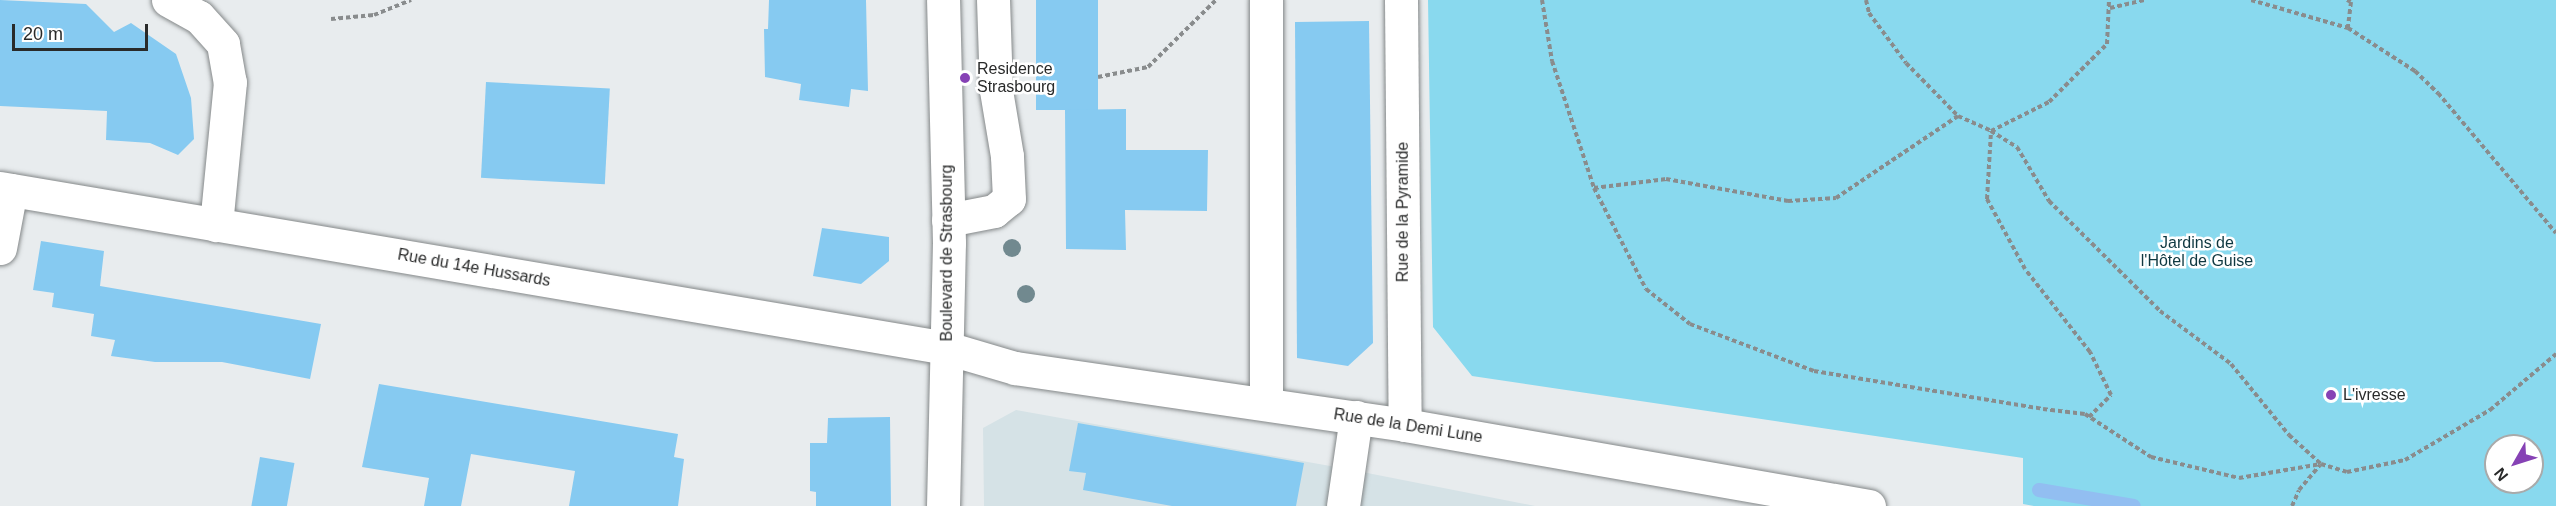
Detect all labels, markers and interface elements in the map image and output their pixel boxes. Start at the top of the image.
scale bar [15,12,152,50]
text: 20 m [23,24,63,44]
place label: Residence Strasbourg [977,59,1055,97]
marker: Residence Strasbourg [958,71,972,85]
street label: Rue de la Pyramide [1393,142,1413,282]
street label: Boulevard de Strasbourg [937,164,957,342]
park label: Jardins de l'Hôtel de Guise [2141,233,2253,271]
street label: Rue du 14e Hussards [396,245,552,291]
place label: L'ivresse [2343,385,2406,405]
marker: L'ivresse [2324,388,2338,402]
street label: Rue de la Demi Lune [1332,405,1484,447]
north arrow [2484,434,2544,494]
text: N [2491,465,2511,484]

